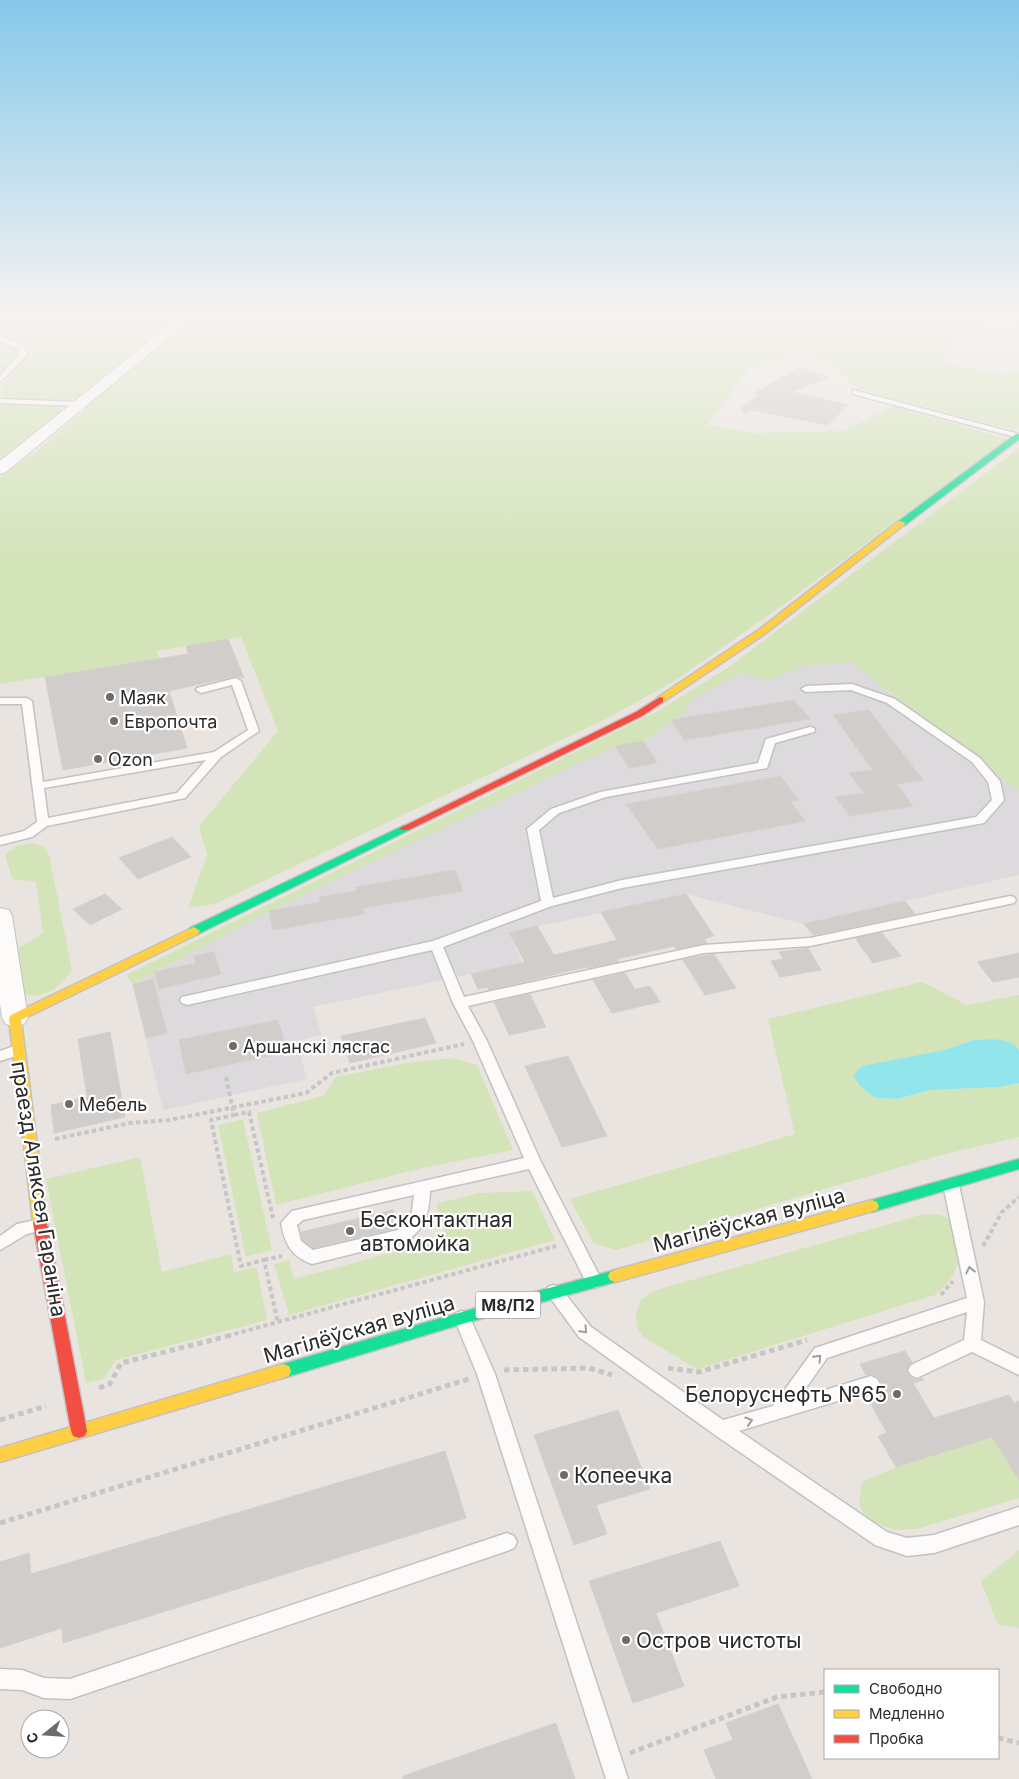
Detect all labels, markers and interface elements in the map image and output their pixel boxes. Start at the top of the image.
place label: Маяк [120,687,166,708]
marker: Маяк [104,691,116,703]
place label: Европочта [124,711,217,732]
marker: Европочта [108,715,120,727]
place label: Ozon [108,749,153,770]
marker: Ozon [92,753,104,765]
place label: Аршанскі лясгас [243,1036,390,1057]
marker: Аршанскі лясгас [227,1040,239,1052]
street label: праезд Аляксея Гараніна [6,1059,72,1319]
place label: Мебель [79,1094,147,1115]
marker: Мебель [63,1098,75,1110]
street label: Магілёўская вуліца [650,1182,848,1258]
place label: Бесконтактная автомойка [360,1207,513,1256]
marker: Бесконтактная автомойка [344,1225,356,1237]
one-way arrow [965,1265,975,1274]
street label: Магілёўская вуліца [261,1290,457,1368]
road number: М8/П2 [476,1292,540,1318]
one-way arrow [579,1324,588,1333]
one-way arrow [813,1355,822,1364]
place label: Белоруснефть №65 [685,1382,887,1407]
marker: Белоруснефть №65 [891,1388,903,1400]
one-way arrow [744,1416,752,1426]
place label: Копеечка [574,1463,672,1488]
marker: Копеечка [558,1469,570,1481]
place label: Остров чистоты [636,1628,802,1653]
marker: Остров чистоты [620,1634,632,1646]
legend [824,1669,999,1759]
text: Свободно [869,1679,943,1698]
text: Медленно [869,1704,945,1723]
north arrow [20,1709,70,1759]
text: Пробка [869,1729,924,1748]
text: С [22,1731,42,1745]

